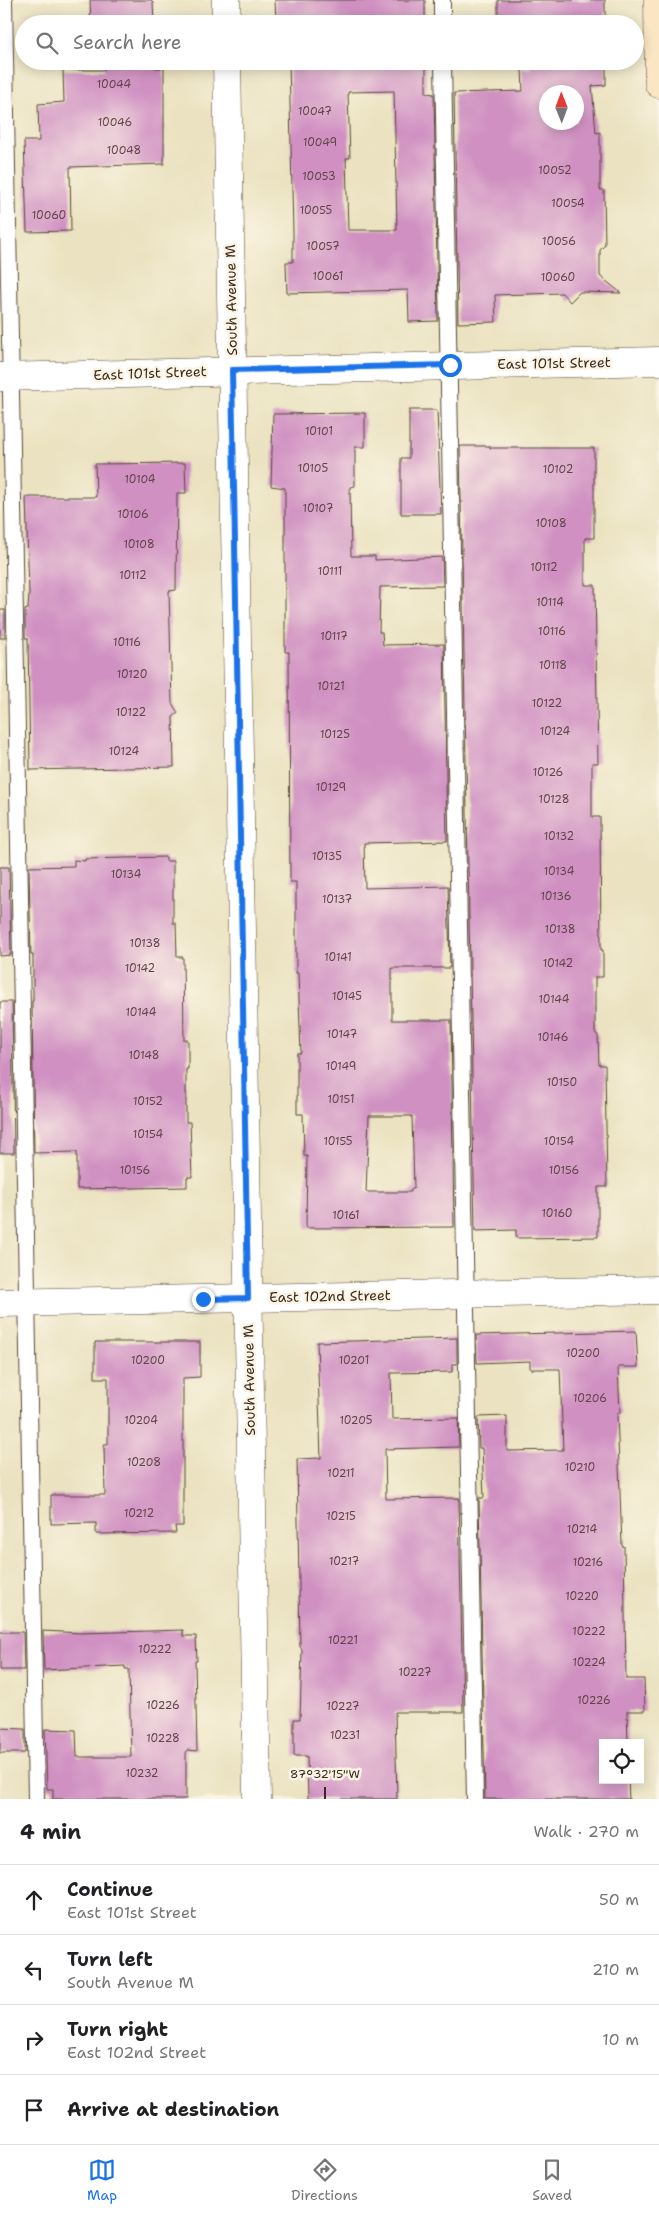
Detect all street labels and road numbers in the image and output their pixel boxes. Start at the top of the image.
street label: South Avenue M [221,244,241,356]
street label: East 101st Street [497,353,611,373]
street label: East 101st Street [93,362,207,384]
street label: East 102nd Street [269,1286,391,1306]
street label: South Avenue M [239,1324,259,1436]

